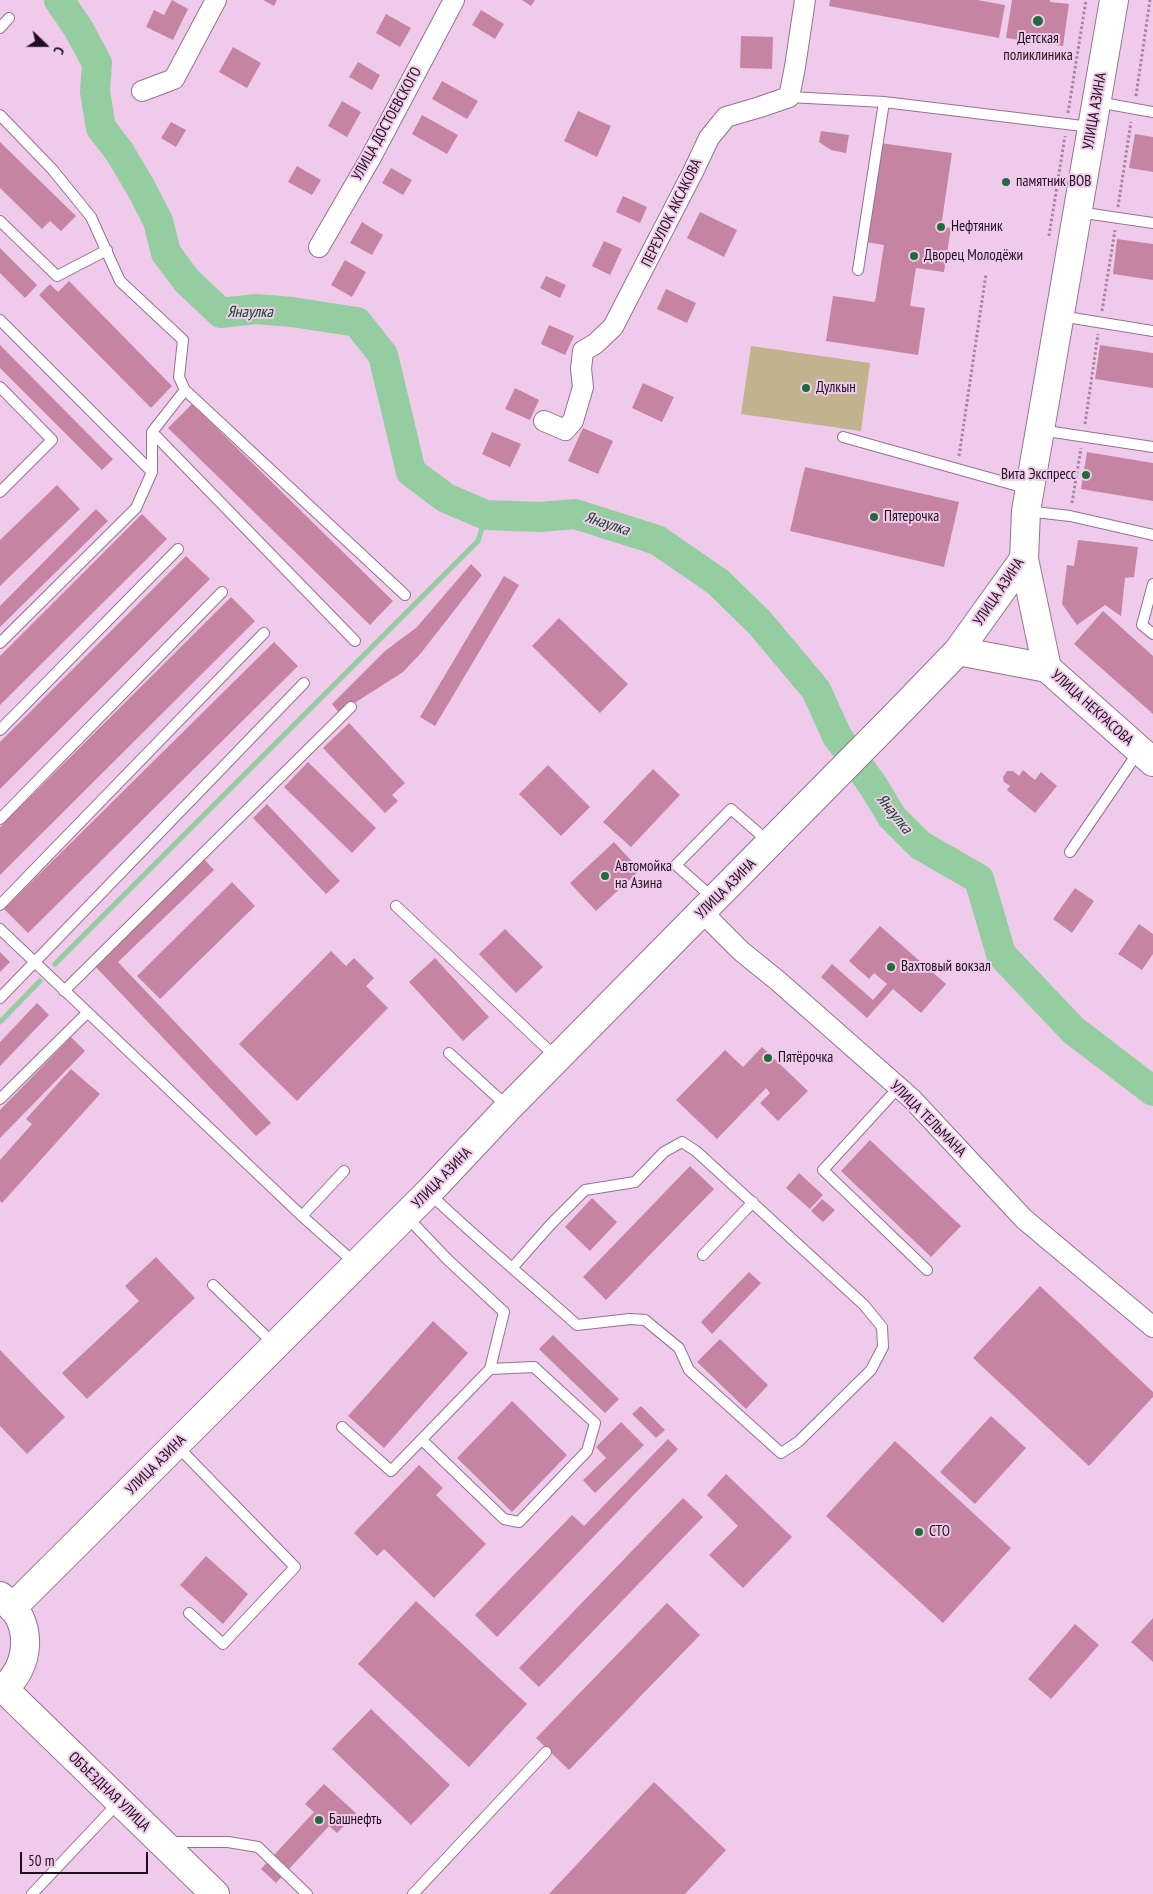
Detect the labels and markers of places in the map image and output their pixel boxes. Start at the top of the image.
marker: Детская поликлиника [1031,14,1045,28]
place label: Детская поликлиника [1003,30,1073,65]
place label: памятник ВОВ [1016,173,1091,191]
marker: памятник ВОВ [1000,176,1012,188]
place label: Нефтяник [951,218,1003,236]
marker: Нефтяник [935,221,947,233]
place label: Дворец Молодёжи [924,247,1023,265]
marker: Дворец Молодёжи [908,250,920,262]
place label: Дулкын [816,379,856,397]
marker: Дулкын [800,382,812,394]
place label: Вита Экспресс [1001,466,1076,484]
marker: Вита Экспресс [1080,469,1092,481]
place label: Пятерочка [884,508,939,526]
marker: Пятерочка [868,511,880,523]
place label: Автомойка на Азина [615,858,672,893]
marker: Автомойка на Азина [599,870,611,882]
place label: Вахтовый вокзал [901,958,991,976]
marker: Вахтовый вокзал [885,961,897,973]
place label: Пятёрочка [778,1049,833,1067]
marker: Пятёрочка [762,1052,774,1064]
place label: СТО [929,1523,950,1541]
marker: СТО [913,1526,925,1538]
place label: Башнефть [329,1811,382,1829]
marker: Башнефть [313,1814,325,1826]

